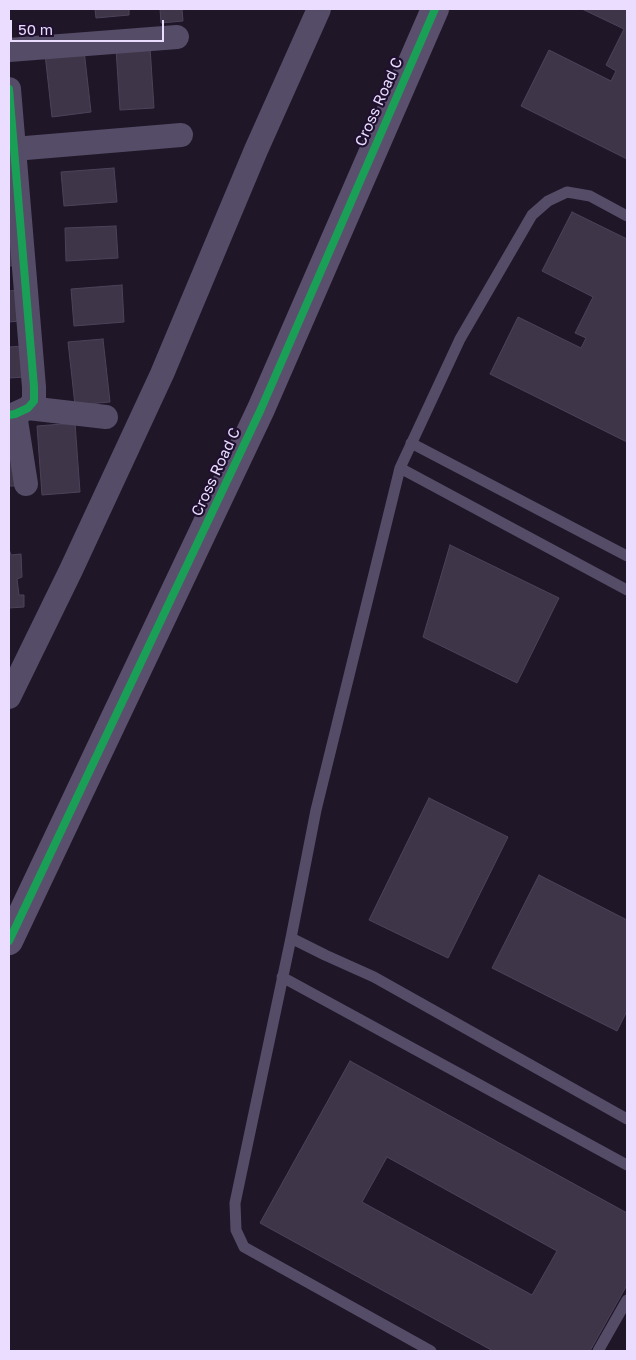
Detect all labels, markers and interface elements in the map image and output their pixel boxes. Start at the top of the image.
scale bar [12,10,166,42]
text: 50 m [18,20,53,38]
street label: Cross Road C [351,55,407,149]
street label: Cross Road C [188,425,244,519]

